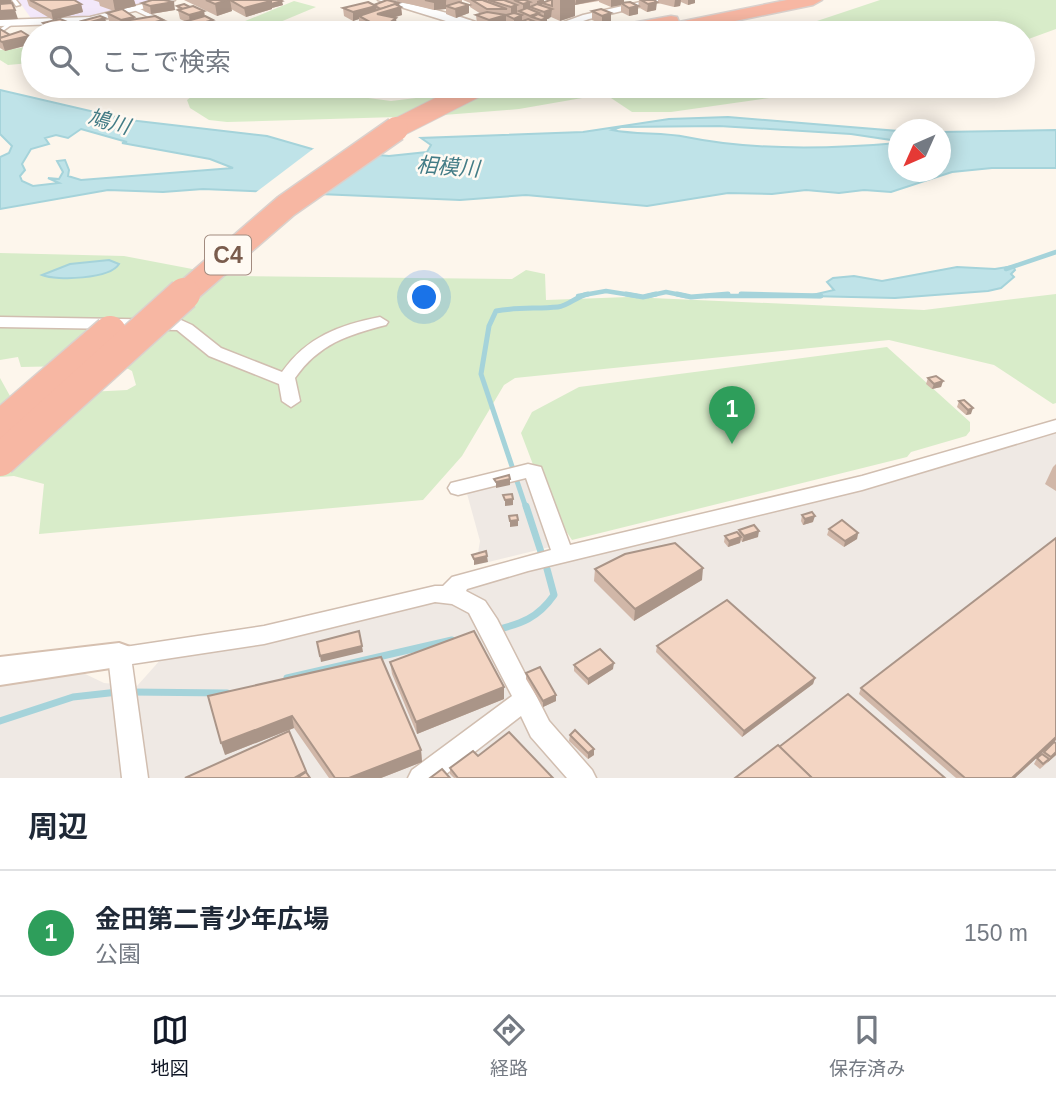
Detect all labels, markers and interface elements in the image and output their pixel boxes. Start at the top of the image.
search box [21,21,1035,98]
icon: search [45,41,83,79]
text: ここで検索 [101,47,231,77]
water label: 鳩川 [86,105,134,139]
north arrow [888,119,951,182]
water label: 相模川 [416,153,482,180]
road number: C4 [205,236,251,274]
your location [407,280,441,314]
pin: 1 [709,386,755,444]
text: 周辺 [28,810,88,843]
text: 金田第二青少年広場 [95,904,329,934]
text: 1 [45,920,57,946]
text: 150 m [964,920,1028,946]
text: 公園 [95,941,141,967]
tab: 地図 [151,1011,189,1080]
tab: 経路 [490,1011,528,1080]
tab: 保存済み [829,1011,905,1080]

